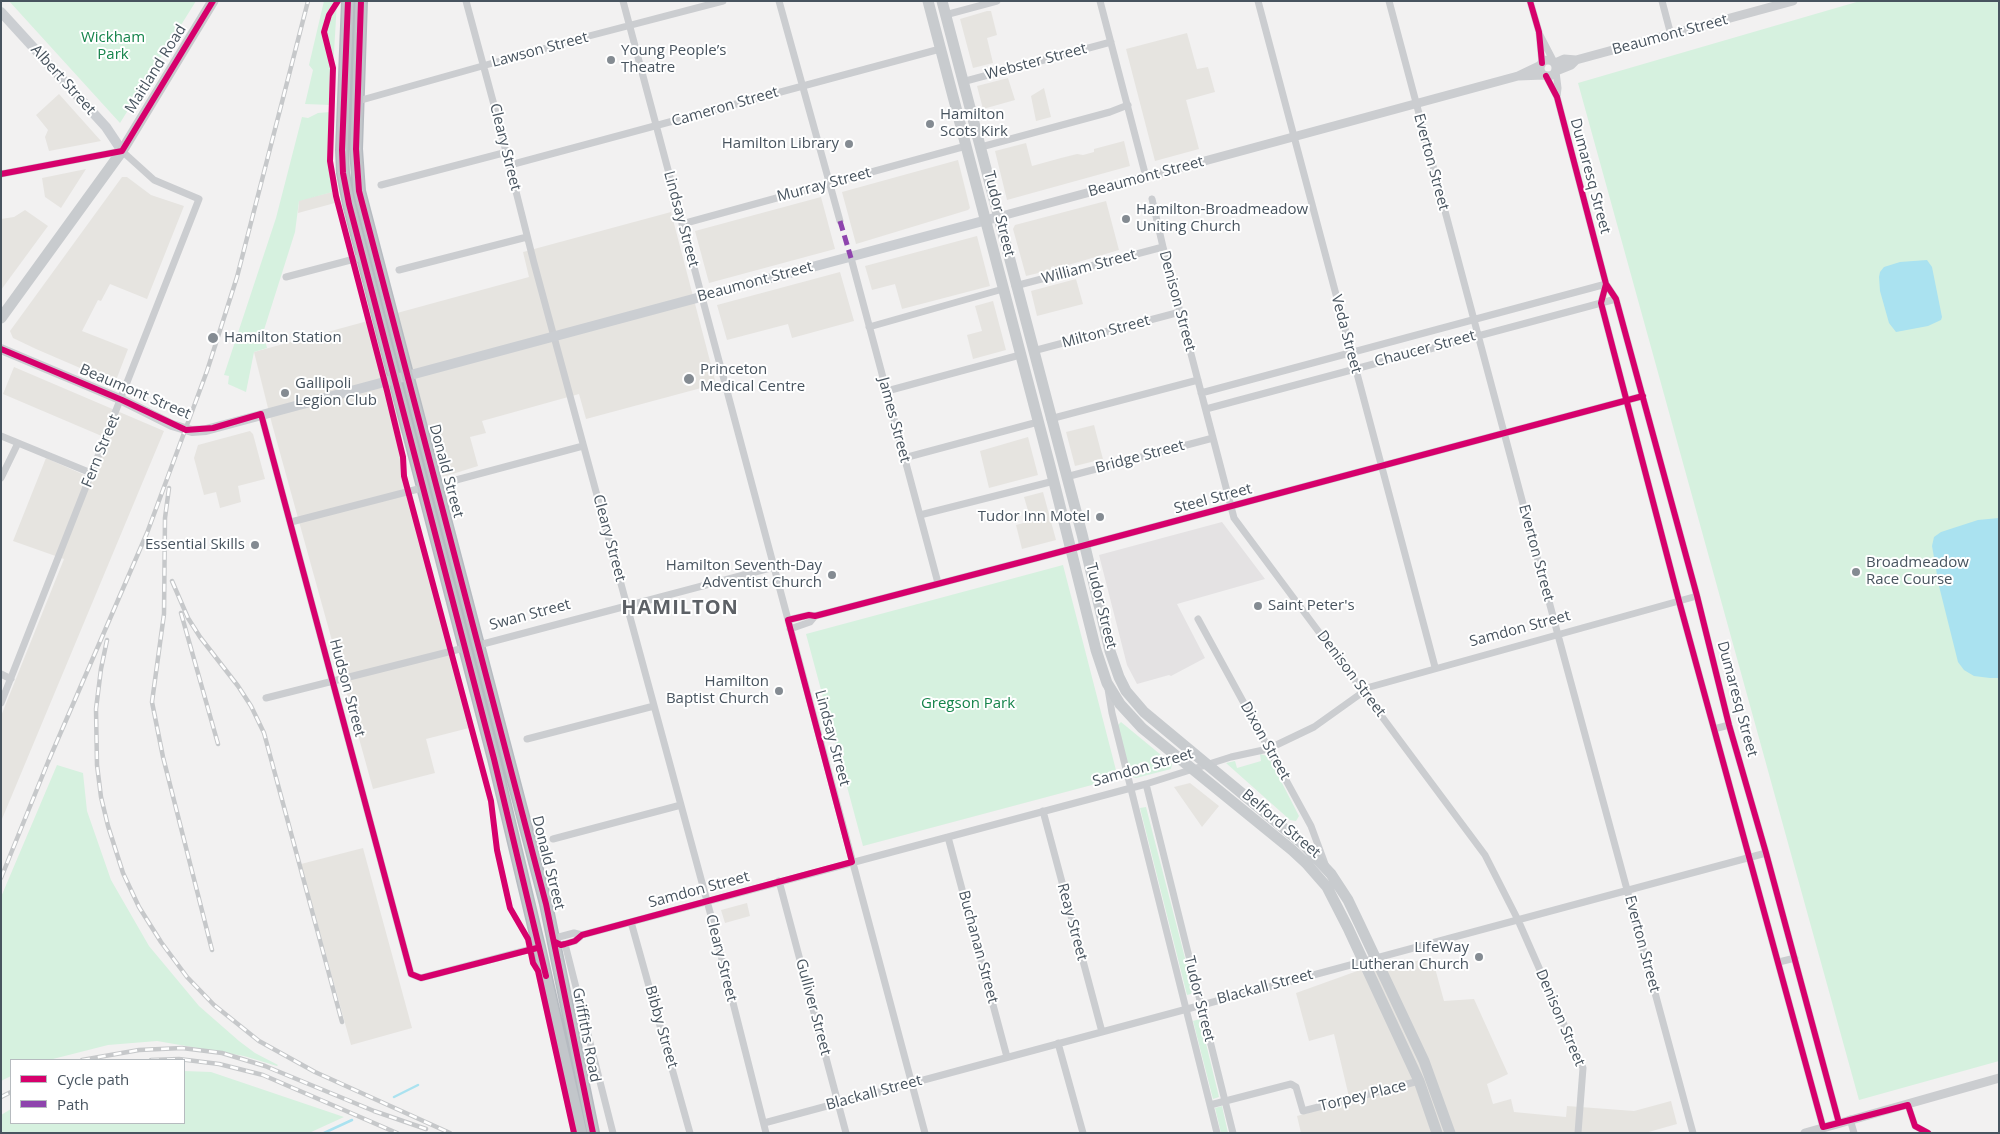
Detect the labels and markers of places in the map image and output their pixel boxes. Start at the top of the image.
place label: Young People’s Theatre [621,42,726,77]
marker: Young People’s Theatre [605,54,617,66]
place label: Hamilton Scots Kirk [940,106,1008,141]
marker: Hamilton Scots Kirk [924,118,936,130]
place label: Hamilton Library [722,135,839,153]
marker: Hamilton Library [843,138,855,150]
place label: Hamilton-Broadmeadow Uniting Church [1136,201,1308,236]
marker: Hamilton-Broadmeadow Uniting Church [1120,213,1132,225]
place label: Hamilton Station [224,329,342,347]
marker: Hamilton Station [206,331,220,345]
place label: Princeton Medical Centre [700,361,805,396]
marker: Princeton Medical Centre [682,372,696,386]
place label: Gallipoli Legion Club [295,375,377,410]
marker: Gallipoli Legion Club [279,387,291,399]
place label: Tudor Inn Motel [978,508,1090,526]
marker: Tudor Inn Motel [1094,511,1106,523]
place label: Essential Skills [145,536,245,554]
marker: Essential Skills [249,539,261,551]
place label: Broadmeadow Race Course [1866,554,1969,589]
place label: Hamilton Seventh-Day Adventist Church [666,557,822,592]
marker: Broadmeadow Race Course [1850,566,1862,578]
marker: Hamilton Seventh-Day Adventist Church [826,569,838,581]
place label: Saint Peter's [1268,597,1355,615]
marker: Saint Peter's [1252,600,1264,612]
place label: Hamilton Baptist Church [666,673,769,708]
marker: Hamilton Baptist Church [773,685,785,697]
place label: LifeWay Lutheran Church [1351,939,1469,974]
marker: LifeWay Lutheran Church [1473,951,1485,963]

